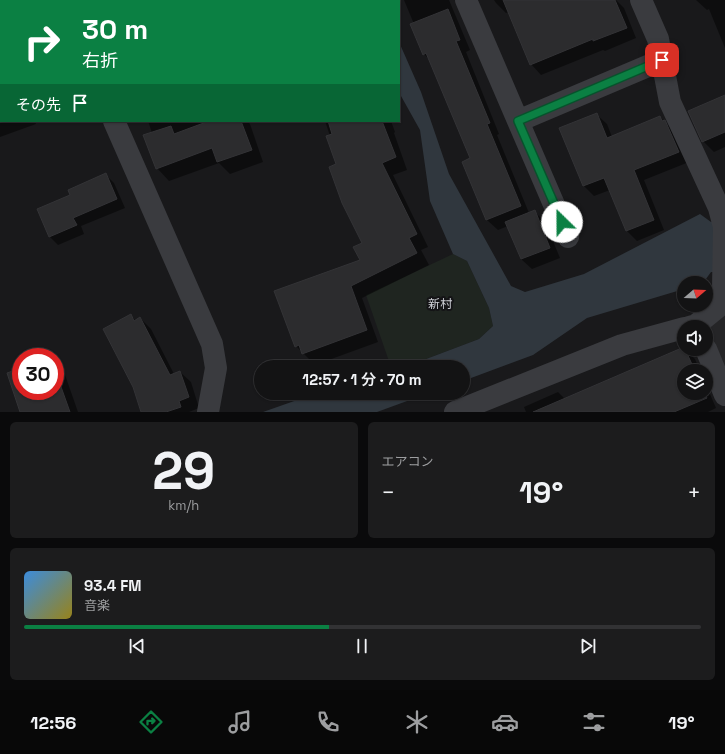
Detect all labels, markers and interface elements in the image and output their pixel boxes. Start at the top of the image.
text: 30 m [82,11,148,47]
icon: right [16,16,68,68]
pin [645,43,679,77]
text: 右折 [82,49,118,72]
icon: arrive [651,49,673,71]
icon: arrive [69,92,91,114]
text: その先 [16,95,61,114]
position arrow [541,201,583,243]
north arrow [677,276,713,312]
map controls [677,276,713,400]
district label: 新村 [428,296,453,312]
button: sound [677,320,713,356]
speed limit sign: 30 [12,348,64,400]
button: layers [677,364,713,400]
text: 12:57 · 1 分 · 70 m [302,370,422,389]
text: 29 [152,438,215,504]
text: エアコン [382,453,434,470]
text: 19° [519,473,563,512]
text: − [382,478,395,506]
text: + [687,478,701,506]
text: km/h [168,497,199,514]
text: 93.4 FM [84,576,141,595]
text: 音楽 [84,597,110,614]
icon: previous [126,635,148,657]
icon: pause [351,635,373,657]
icon: next [577,635,599,657]
icon: directions [137,708,165,736]
icon: music [226,708,254,736]
icon: phone [314,708,342,736]
icon: climate [403,708,431,736]
icon: car [491,708,519,736]
icon: filters [580,708,608,736]
text: 12:56 [30,711,76,734]
text: 19° [668,711,695,734]

